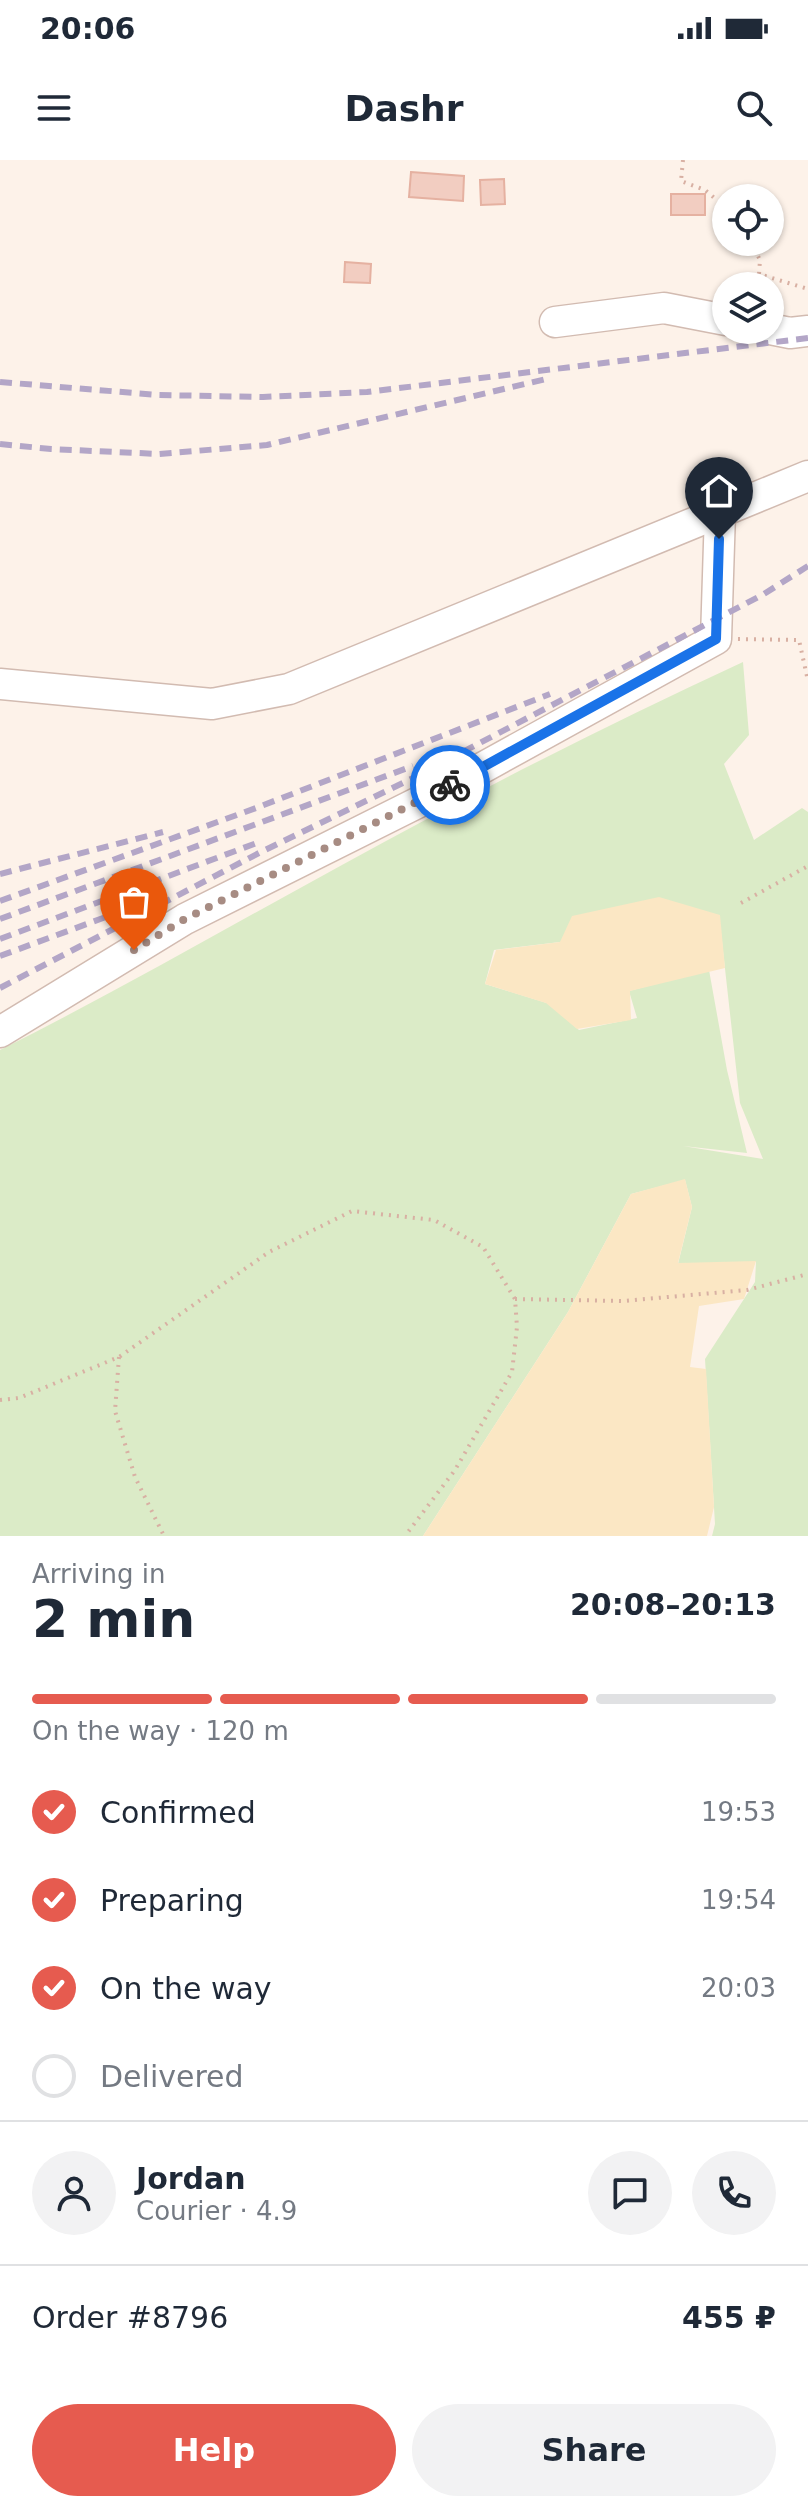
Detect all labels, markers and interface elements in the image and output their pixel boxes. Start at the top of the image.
text: 20:06 [40,11,136,46]
icon: menu [32,86,76,130]
icon: search [732,86,776,130]
text: Dashr [345,88,464,129]
map controls [712,184,784,344]
button: locate [712,184,784,256]
button: layers [712,272,784,344]
pin [685,457,753,539]
icon: home [697,469,741,513]
courier [410,745,490,825]
icon: bike [428,763,472,807]
pin [100,868,168,950]
icon: bag [112,880,156,924]
text: Arriving in [32,1559,166,1589]
text: 20:08–20:13 [570,1587,776,1622]
text: 2 min [32,1589,195,1649]
text: On the way · 120 m [32,1716,289,1746]
icon: check [32,1790,76,1834]
text: Confirmed [100,1795,256,1830]
text: 19:53 [701,1797,776,1827]
icon: check [32,1878,76,1922]
text: Preparing [100,1883,244,1918]
text: 19:54 [701,1885,776,1915]
icon: check [32,1966,76,2010]
text: On the way [100,1971,272,2006]
text: 20:03 [701,1973,776,2003]
text: Delivered [100,2059,244,2094]
button: person [32,2151,116,2235]
button: chat [588,2151,672,2235]
button: phone [692,2151,776,2235]
text: Jordan [136,2161,246,2196]
text: Courier · 4.9 [136,2196,297,2226]
text: Order #8796 [32,2300,228,2335]
text: 455 ₽ [682,2300,776,2335]
button: Help [32,2404,396,2496]
button: Share [412,2404,776,2496]

